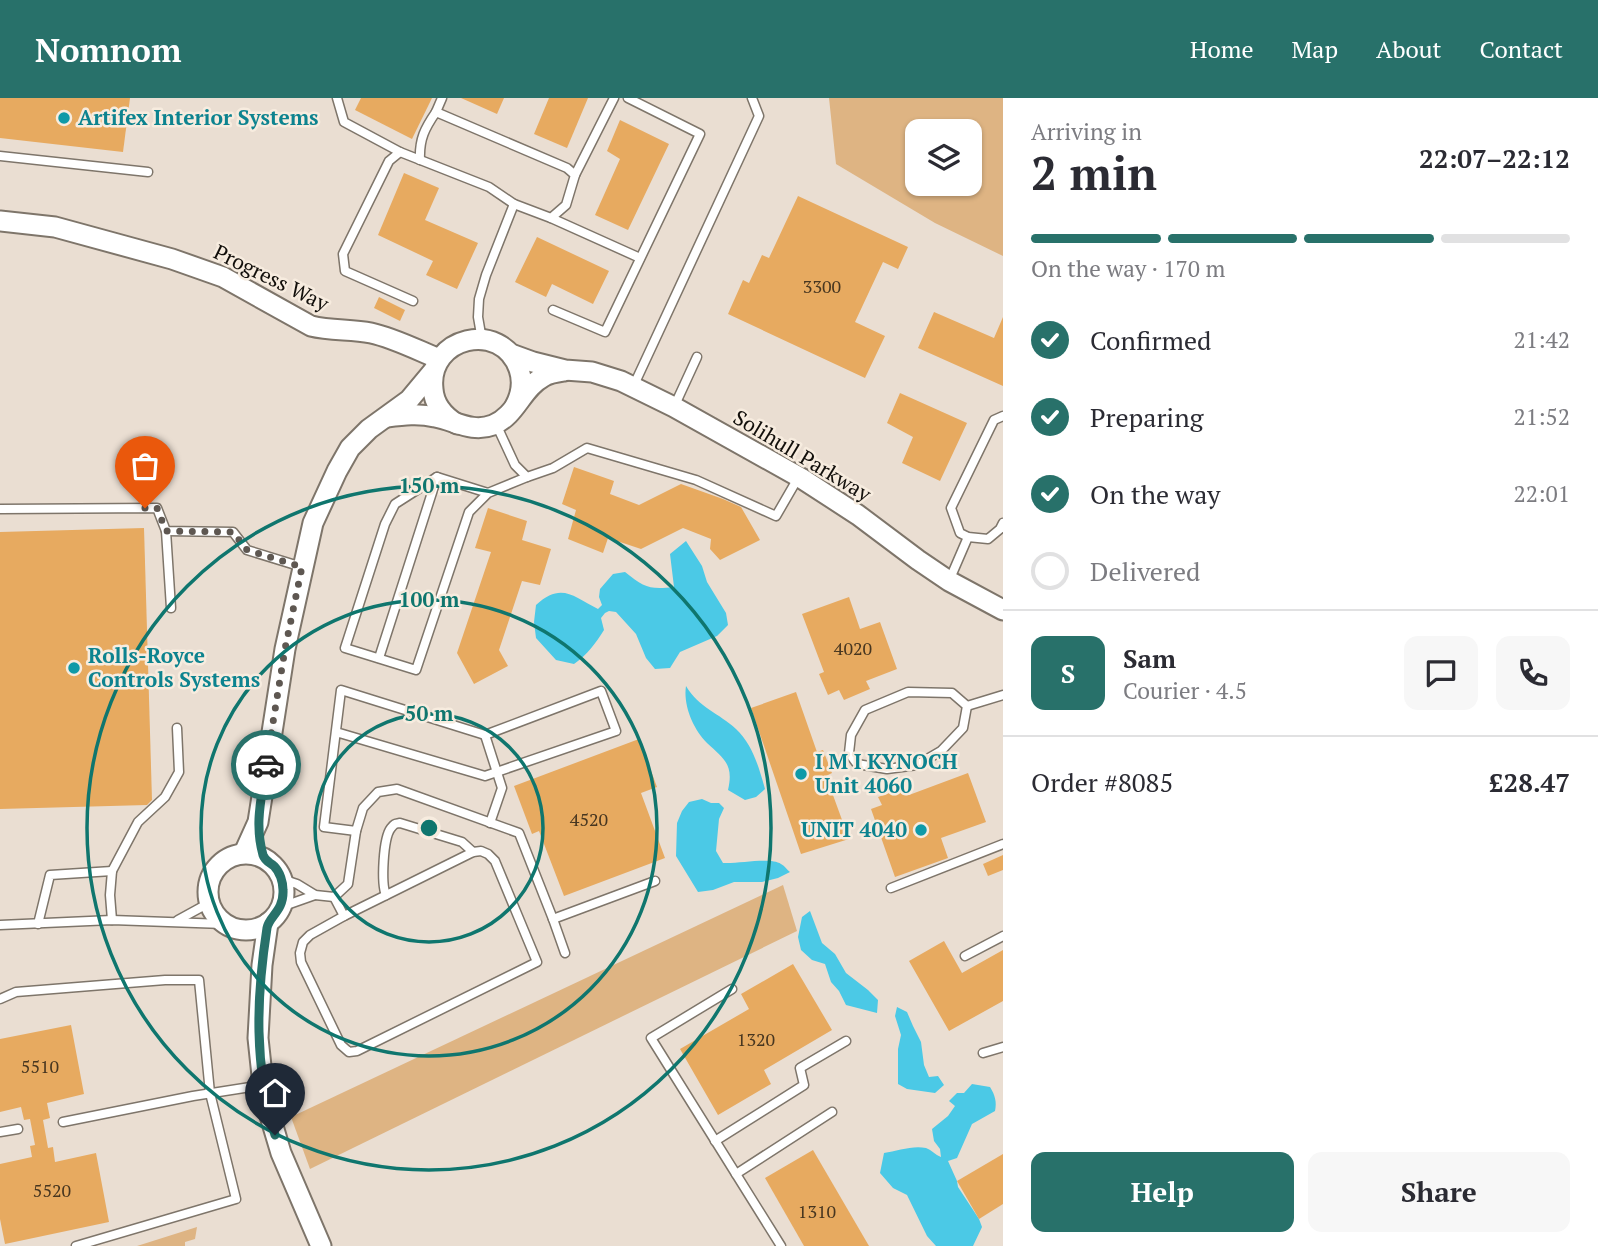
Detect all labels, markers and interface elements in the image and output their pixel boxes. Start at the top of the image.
text: Nomnom [35,28,181,71]
text: Home [1190,33,1254,65]
text: Map [1292,33,1338,65]
text: About [1376,33,1442,65]
text: Contact [1480,33,1563,65]
place label: Artifex Interior Systems [78,103,319,131]
marker: Artifex Interior Systems [56,110,72,126]
text: Arriving in [1031,116,1142,147]
map controls [905,119,982,196]
button: layers [905,119,982,196]
text: 22:07–22:12 [1419,141,1570,175]
text: 2 min [1031,142,1157,203]
street label: Progress Way [209,237,334,317]
text: On the way · 170 m [1031,253,1225,284]
house number: 3300 [803,274,841,298]
icon: check [1031,321,1069,359]
text: Confirmed [1090,323,1211,357]
text: 21:42 [1513,324,1570,355]
icon: check [1031,398,1069,436]
text: Preparing [1090,400,1203,434]
text: 21:52 [1513,401,1570,432]
street label: Solihull Parkway [728,403,877,508]
pin [115,436,175,508]
icon: bag [126,447,164,485]
text: 150 m [399,471,460,499]
icon: check [1031,475,1069,513]
text: On the way [1090,477,1221,511]
text: 22:01 [1513,478,1570,509]
text: Delivered [1090,554,1200,588]
text: 100 m [399,585,460,613]
house number: 4020 [834,636,872,660]
button: chat [1404,636,1478,710]
button: phone [1496,636,1570,710]
place label: Rolls-Royce Controls Systems [88,641,260,693]
text: Sam [1123,641,1176,675]
text: S [1061,656,1075,690]
marker: Rolls-Royce Controls Systems [66,660,82,676]
text: Courier · 4.5 [1123,675,1247,706]
text: 50 m [405,699,454,727]
courier [231,730,301,800]
icon: car [247,746,285,784]
place label: I M I KYNOCH Unit 4060 [815,747,958,799]
text: Order #8085 [1031,765,1173,799]
text: £28.47 [1489,765,1570,799]
marker: I M I KYNOCH Unit 4060 [793,766,809,782]
house number: 4520 [570,807,608,831]
place label: UNIT 4040 [801,815,907,843]
centre of rings [417,816,441,840]
marker: UNIT 4040 [913,822,929,838]
house number: 1320 [737,1027,775,1051]
house number: 5510 [21,1054,59,1078]
pin [245,1063,305,1135]
icon: home [256,1074,294,1112]
button: Help [1031,1152,1294,1232]
button: Share [1308,1152,1570,1232]
house number: 5520 [33,1178,71,1202]
house number: 1310 [798,1199,836,1223]

